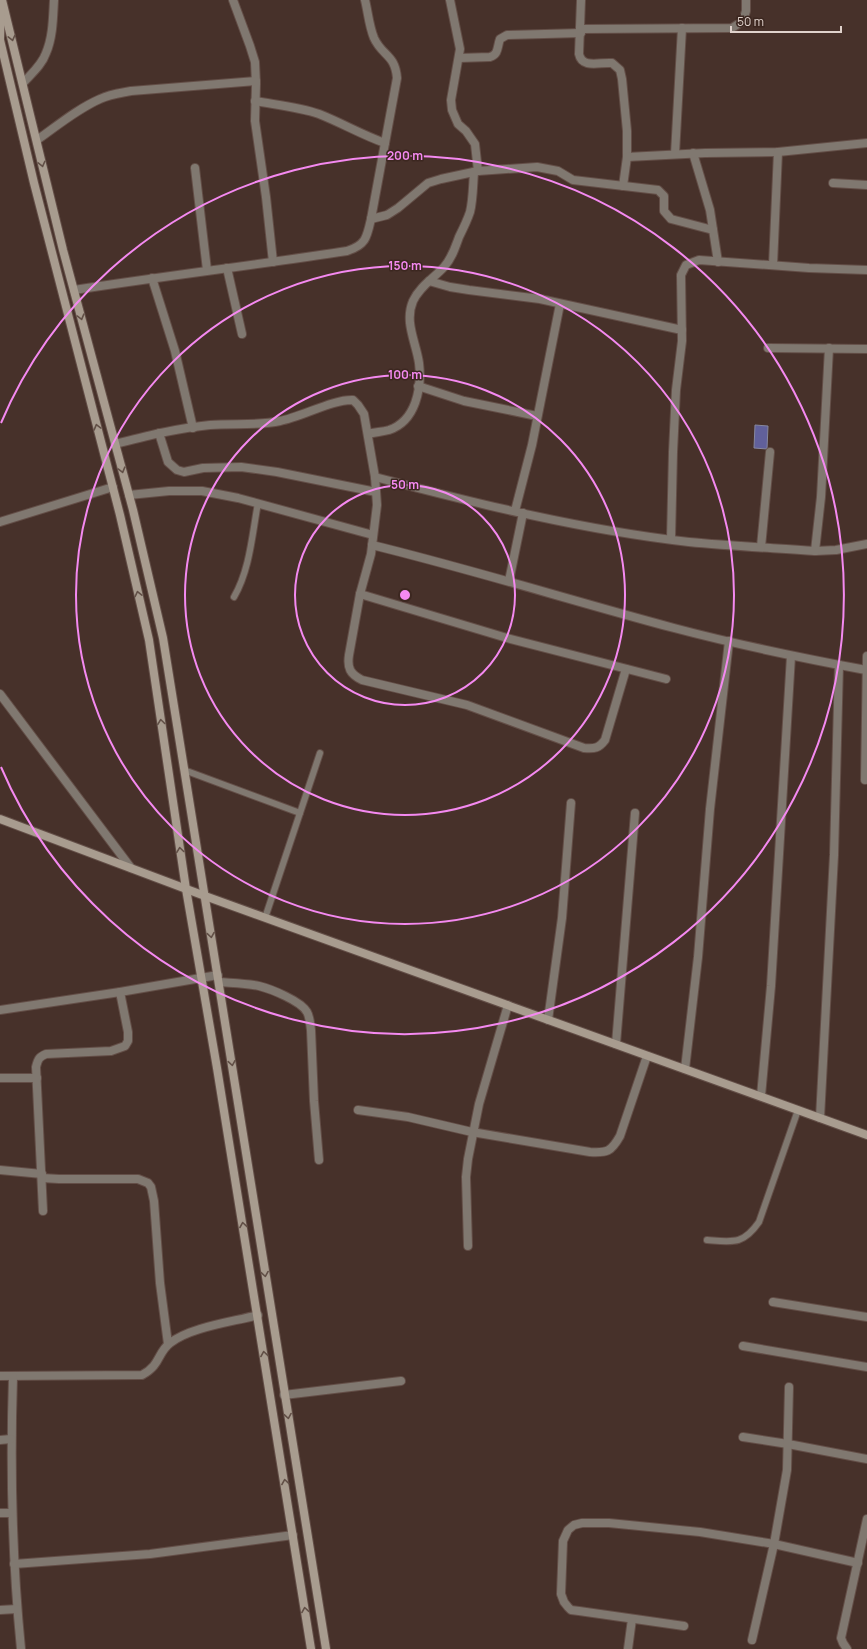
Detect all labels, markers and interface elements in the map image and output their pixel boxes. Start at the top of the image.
scale bar [731,8,841,34]
text: 50 m [737,13,764,30]
one-way arrow [7,34,16,41]
text: 200 m [387,147,423,164]
one-way arrow [38,161,46,167]
text: 150 m [388,257,422,274]
one-way arrow [76,314,85,321]
text: 100 m [388,366,422,383]
one-way arrow [93,424,102,431]
one-way arrow [117,466,126,473]
text: 50 m [391,476,419,493]
centre of rings [398,588,412,602]
one-way arrow [135,591,143,597]
one-way arrow [157,719,166,725]
one-way arrow [176,847,185,853]
one-way arrow [206,931,215,938]
one-way arrow [227,1060,236,1066]
one-way arrow [239,1222,248,1229]
one-way arrow [260,1271,269,1277]
one-way arrow [260,1351,269,1357]
one-way arrow [283,1413,292,1420]
one-way arrow [281,1479,290,1485]
one-way arrow [301,1607,310,1614]

